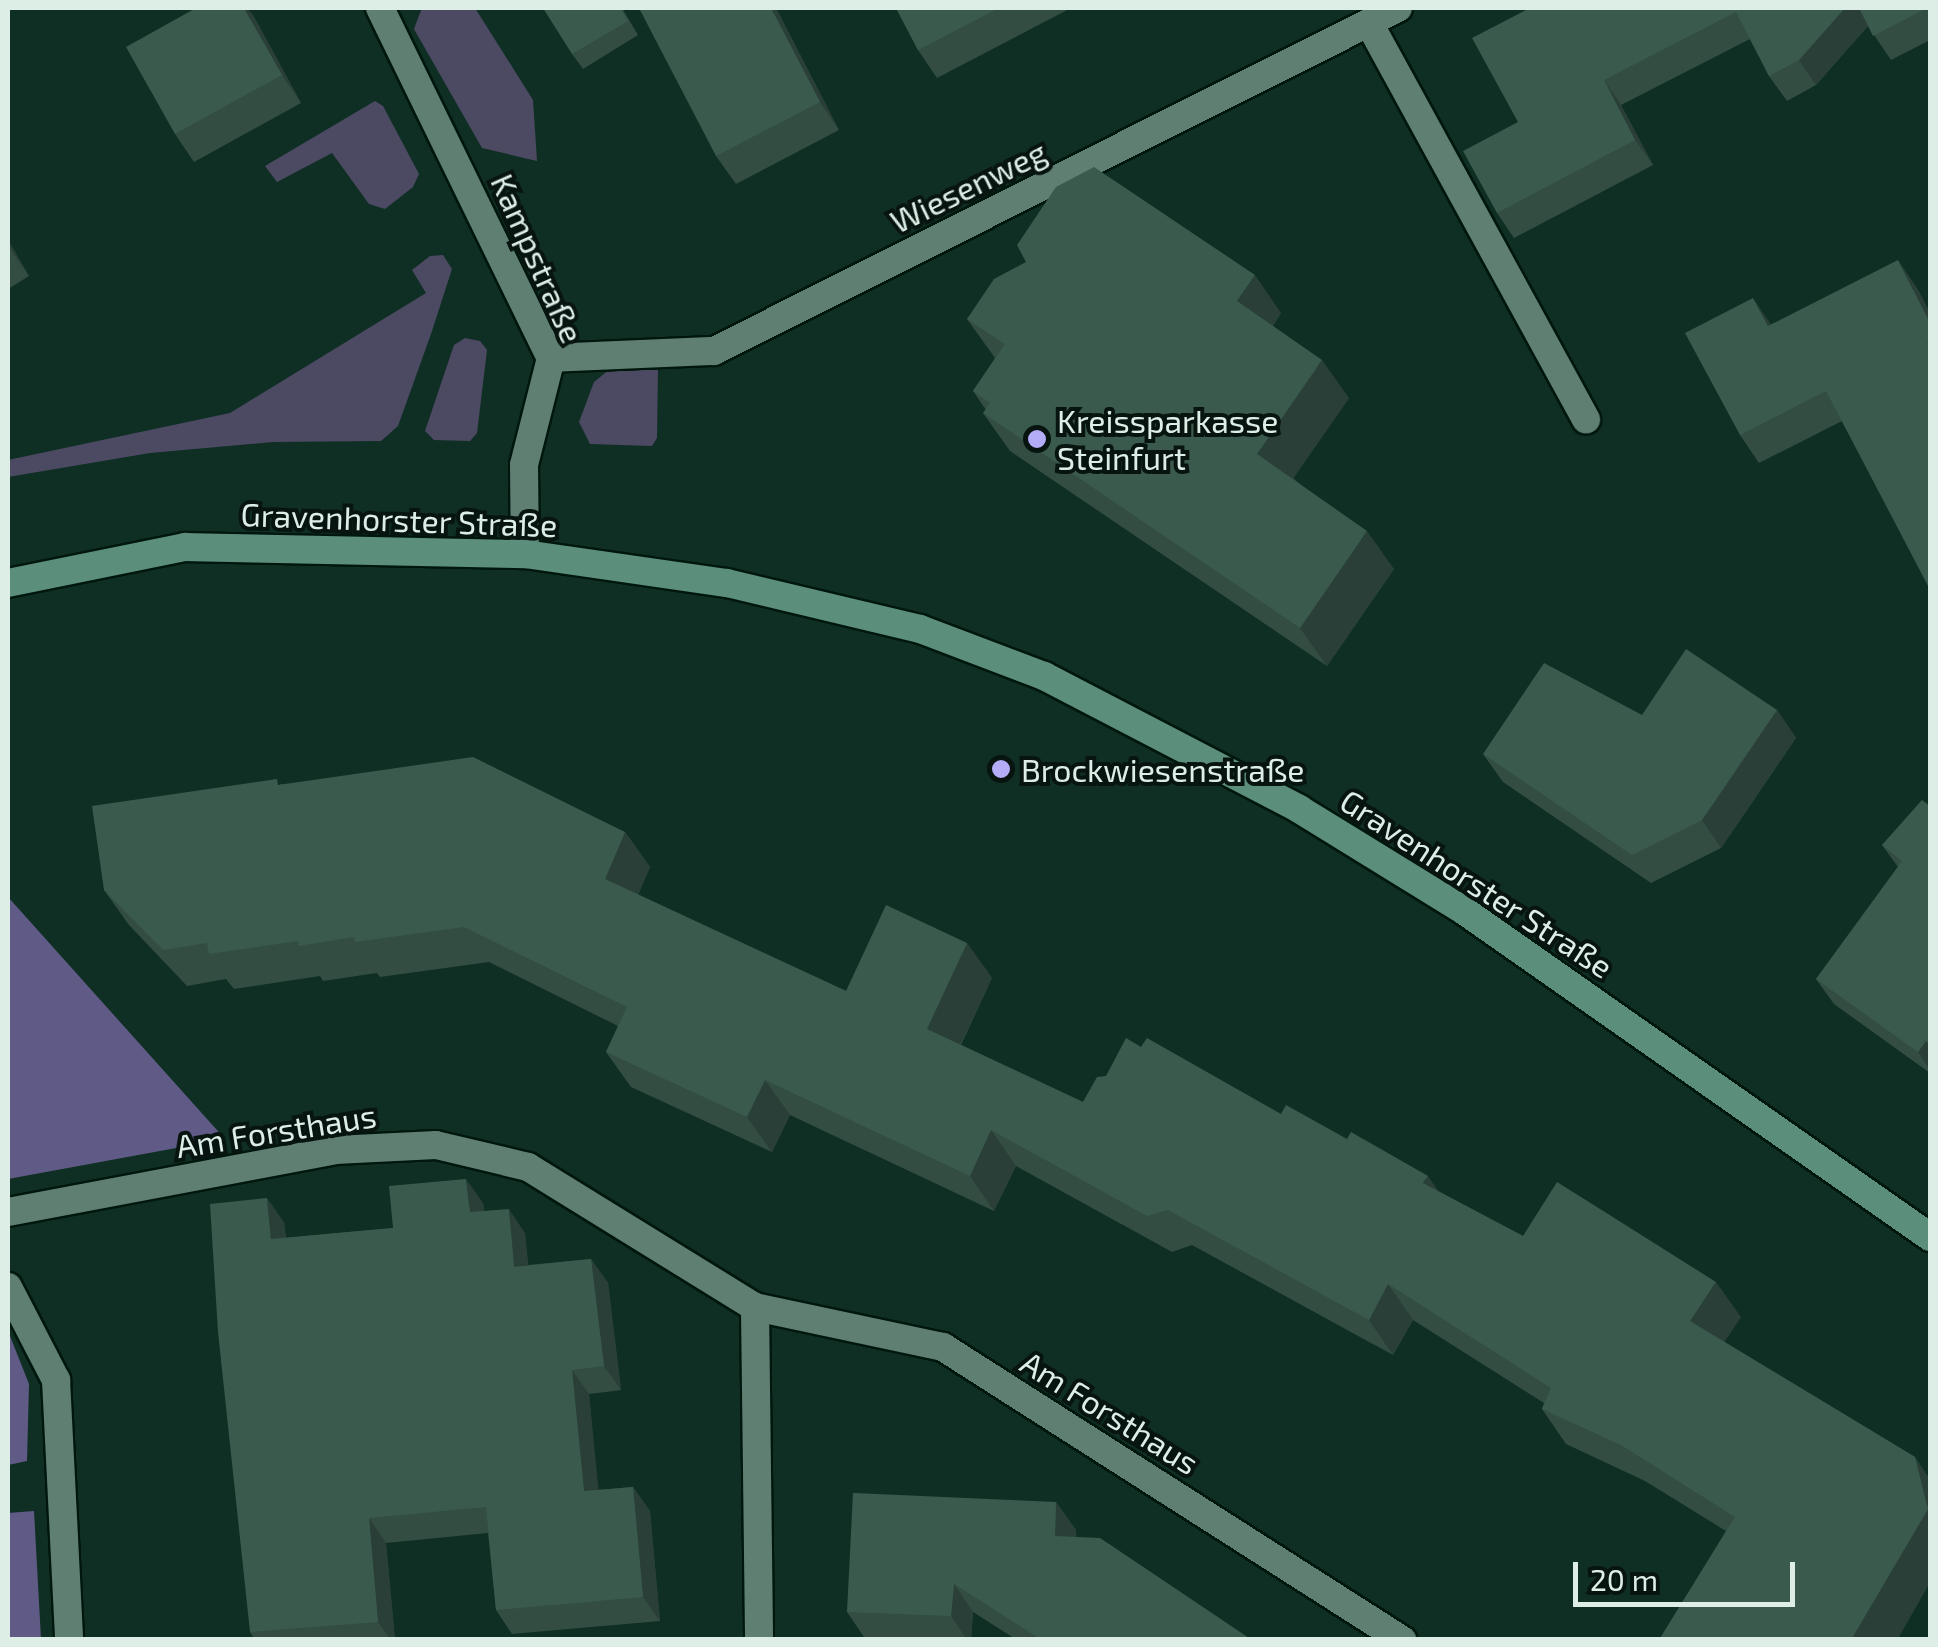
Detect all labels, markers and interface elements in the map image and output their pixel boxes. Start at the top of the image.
street label: Wiesenweg [884,132,1052,240]
street label: Kampstraße [484,168,592,348]
place label: Kreissparkasse Steinfurt [1057,402,1278,477]
marker: Kreissparkasse Steinfurt [1026,428,1048,450]
street label: Gravenhorster Straße [240,494,558,544]
place label: Brockwiesenstraße [1021,750,1305,788]
marker: Brockwiesenstraße [990,758,1012,780]
street label: Gravenhorster Straße [1333,780,1621,986]
street label: Am Forsthaus [173,1095,379,1165]
street label: Am Forsthaus [1014,1342,1206,1482]
scale bar [1578,1542,1800,1604]
text: 20 m [1590,1561,1658,1597]

